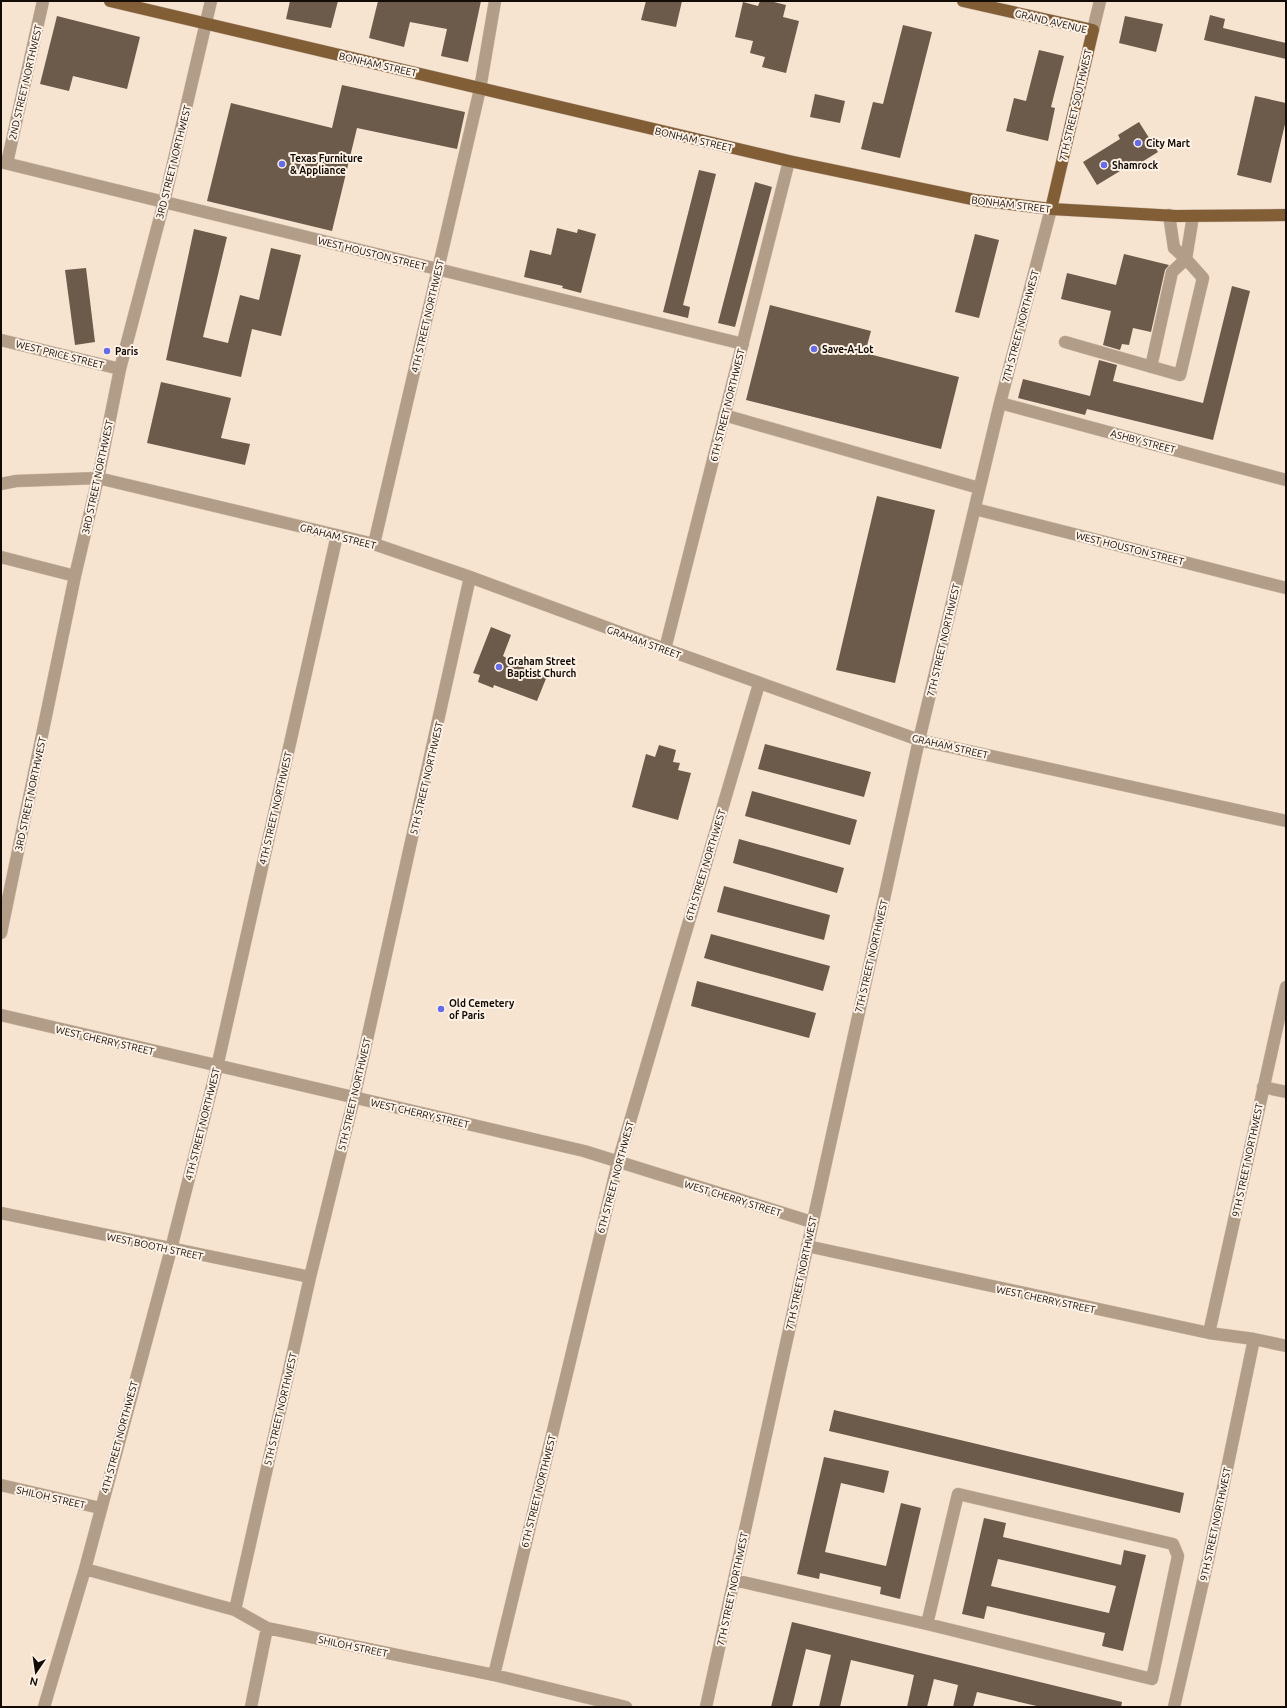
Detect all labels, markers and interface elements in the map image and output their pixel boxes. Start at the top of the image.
street label: GRAND AVENUE [1014,8,1088,35]
street label: 2ND STREET NORTHWEST [7,23,44,141]
street label: 7TH STREET SOUTHWEST [1057,48,1094,162]
street label: BONHAM STREET [338,50,418,79]
street label: 3RD STREET NORTHWEST [154,104,193,220]
street label: BONHAM STREET [654,125,734,154]
marker: City Mart [1133,138,1143,148]
place label: City Mart [1146,138,1191,149]
place label: Texas Furniture & Appliance [290,153,363,176]
marker: Texas Furniture & Appliance [277,159,287,169]
marker: Shamrock [1099,160,1109,170]
place label: Shamrock [1112,160,1159,171]
street label: BONHAM STREET [971,194,1051,215]
street label: WEST HOUSTON STREET [317,235,428,272]
street label: 4TH STREET NORTHWEST [409,258,446,374]
street label: 7TH STREET NORTHWEST [1000,268,1041,384]
street label: WEST PRICE STREET [15,338,106,371]
marker: Save-A-Lot [809,344,819,354]
place label: Save-A-Lot [822,344,874,355]
marker: Paris [102,346,112,356]
place label: Paris [115,346,138,357]
street label: 6TH STREET NORTHWEST [708,347,747,463]
street label: 3RD STREET NORTHWEST [80,419,115,535]
street label: ASHBY STREET [1109,428,1177,456]
street label: GRAHAM STREET [299,522,377,551]
street label: WEST HOUSTON STREET [1075,530,1186,567]
street label: 7TH STREET NORTHWEST [925,582,962,698]
street label: GRAHAM STREET [605,624,683,661]
place label: Graham Street Baptist Church [507,656,577,679]
marker: Graham Street Baptist Church [494,662,504,672]
street label: 5TH STREET NORTHWEST [408,720,445,836]
street label: GRAHAM STREET [911,732,990,761]
street label: 3RD STREET NORTHWEST [13,736,48,852]
street label: 4TH STREET NORTHWEST [257,750,294,866]
street label: 6TH STREET NORTHWEST [683,808,728,922]
street label: 7TH STREET NORTHWEST [853,898,890,1014]
place label: Old Cemetery of Paris [449,998,515,1021]
marker: Old Cemetery of Paris [436,1004,446,1014]
street label: WEST CHERRY STREET [54,1024,156,1057]
street label: 5TH STREET NORTHWEST [336,1036,373,1152]
street label: 4TH STREET NORTHWEST [183,1066,222,1182]
street label: WEST CHERRY STREET [369,1097,471,1130]
street label: 9TH STREET NORTHWEST [1230,1102,1265,1218]
street label: 6TH STREET NORTHWEST [595,1119,636,1235]
street label: WEST CHERRY STREET [683,1178,783,1219]
street label: 7TH STREET NORTHWEST [784,1215,819,1331]
street label: WEST BOOTH STREET [106,1231,205,1262]
street label: WEST CHERRY STREET [995,1284,1097,1315]
street label: 5TH STREET NORTHWEST [262,1351,299,1467]
street label: 4TH STREET NORTHWEST [99,1379,140,1495]
street label: 6TH STREET NORTHWEST [519,1433,558,1549]
street label: 9TH STREET NORTHWEST [1198,1466,1233,1582]
street label: SHILOH STREET [15,1484,87,1511]
street label: 7TH STREET NORTHWEST [715,1531,750,1647]
street label: SHILOH STREET [317,1634,389,1659]
north arrow [16,1652,56,1692]
text: N [28,1675,39,1689]

